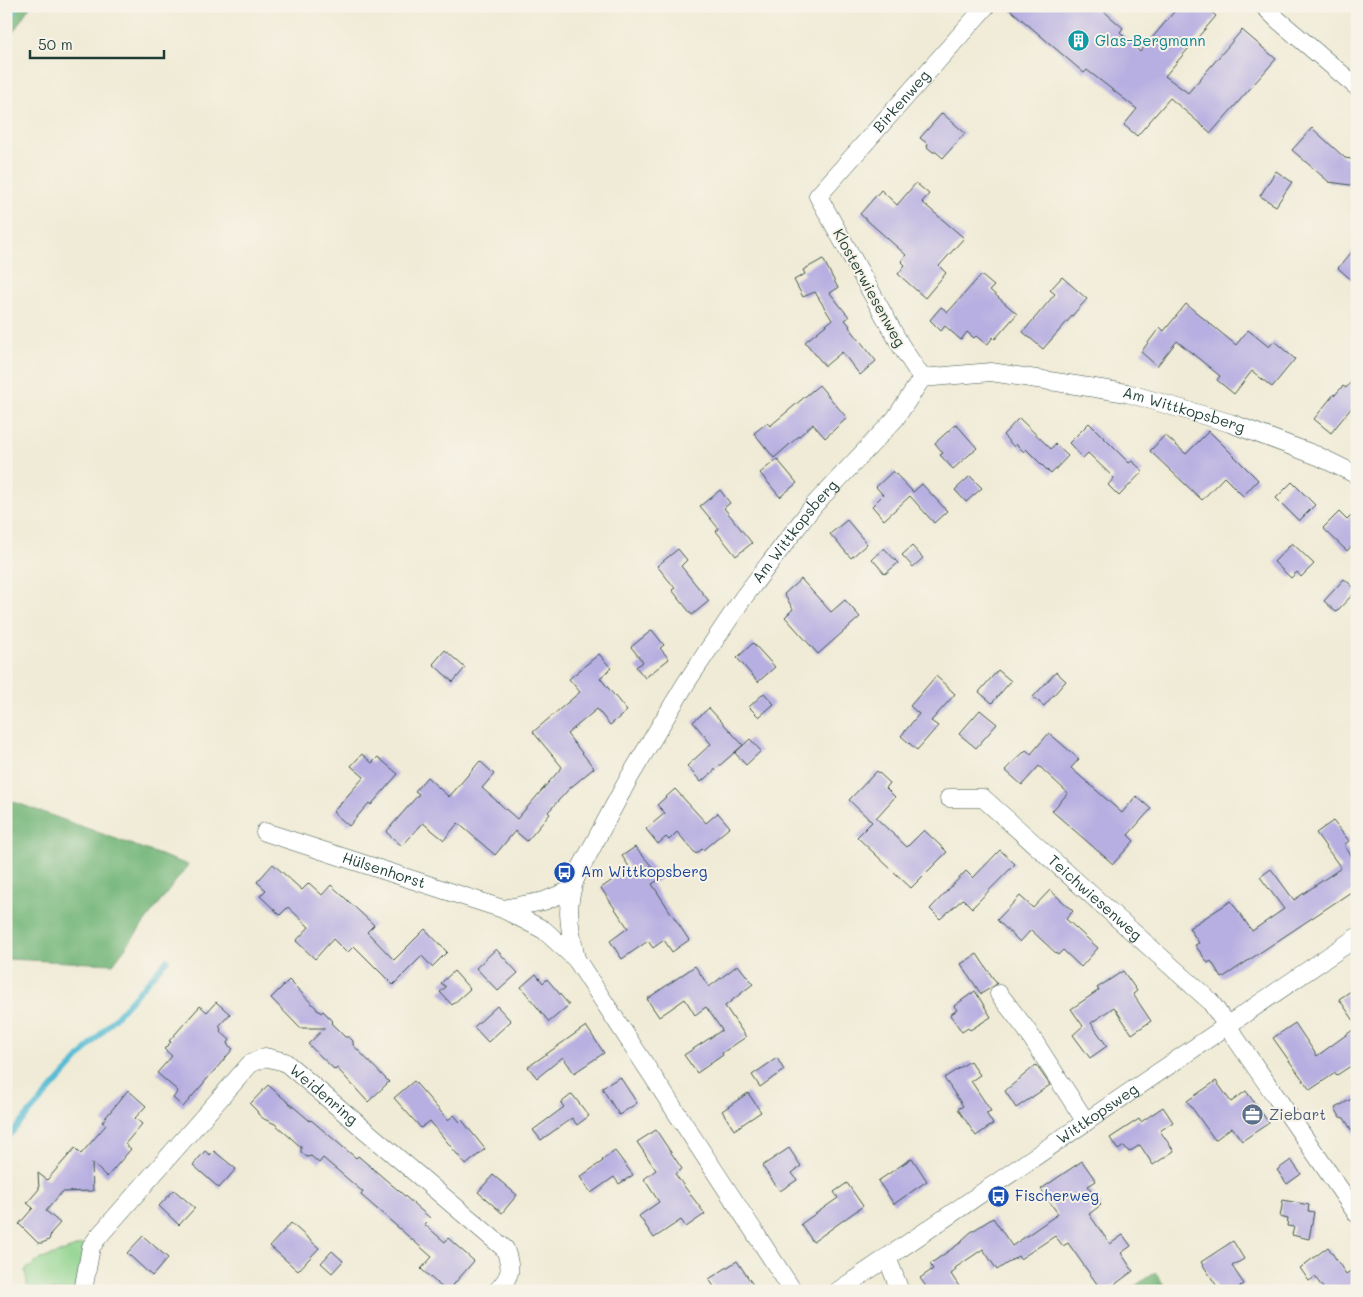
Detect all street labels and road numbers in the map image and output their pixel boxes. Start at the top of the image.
street label: Birkenweg [868,65,934,136]
street label: Klosterwiesenweg [829,225,911,351]
street label: Am Wittkopsberg [1121,381,1249,437]
street label: Am Wittkopsberg [747,475,842,587]
street label: Hülsenhorst [340,847,428,892]
street label: Teichwiesenweg [1044,850,1147,945]
street label: Weidenring [286,1059,363,1129]
street label: Wittkopsweg [1052,1078,1142,1148]

